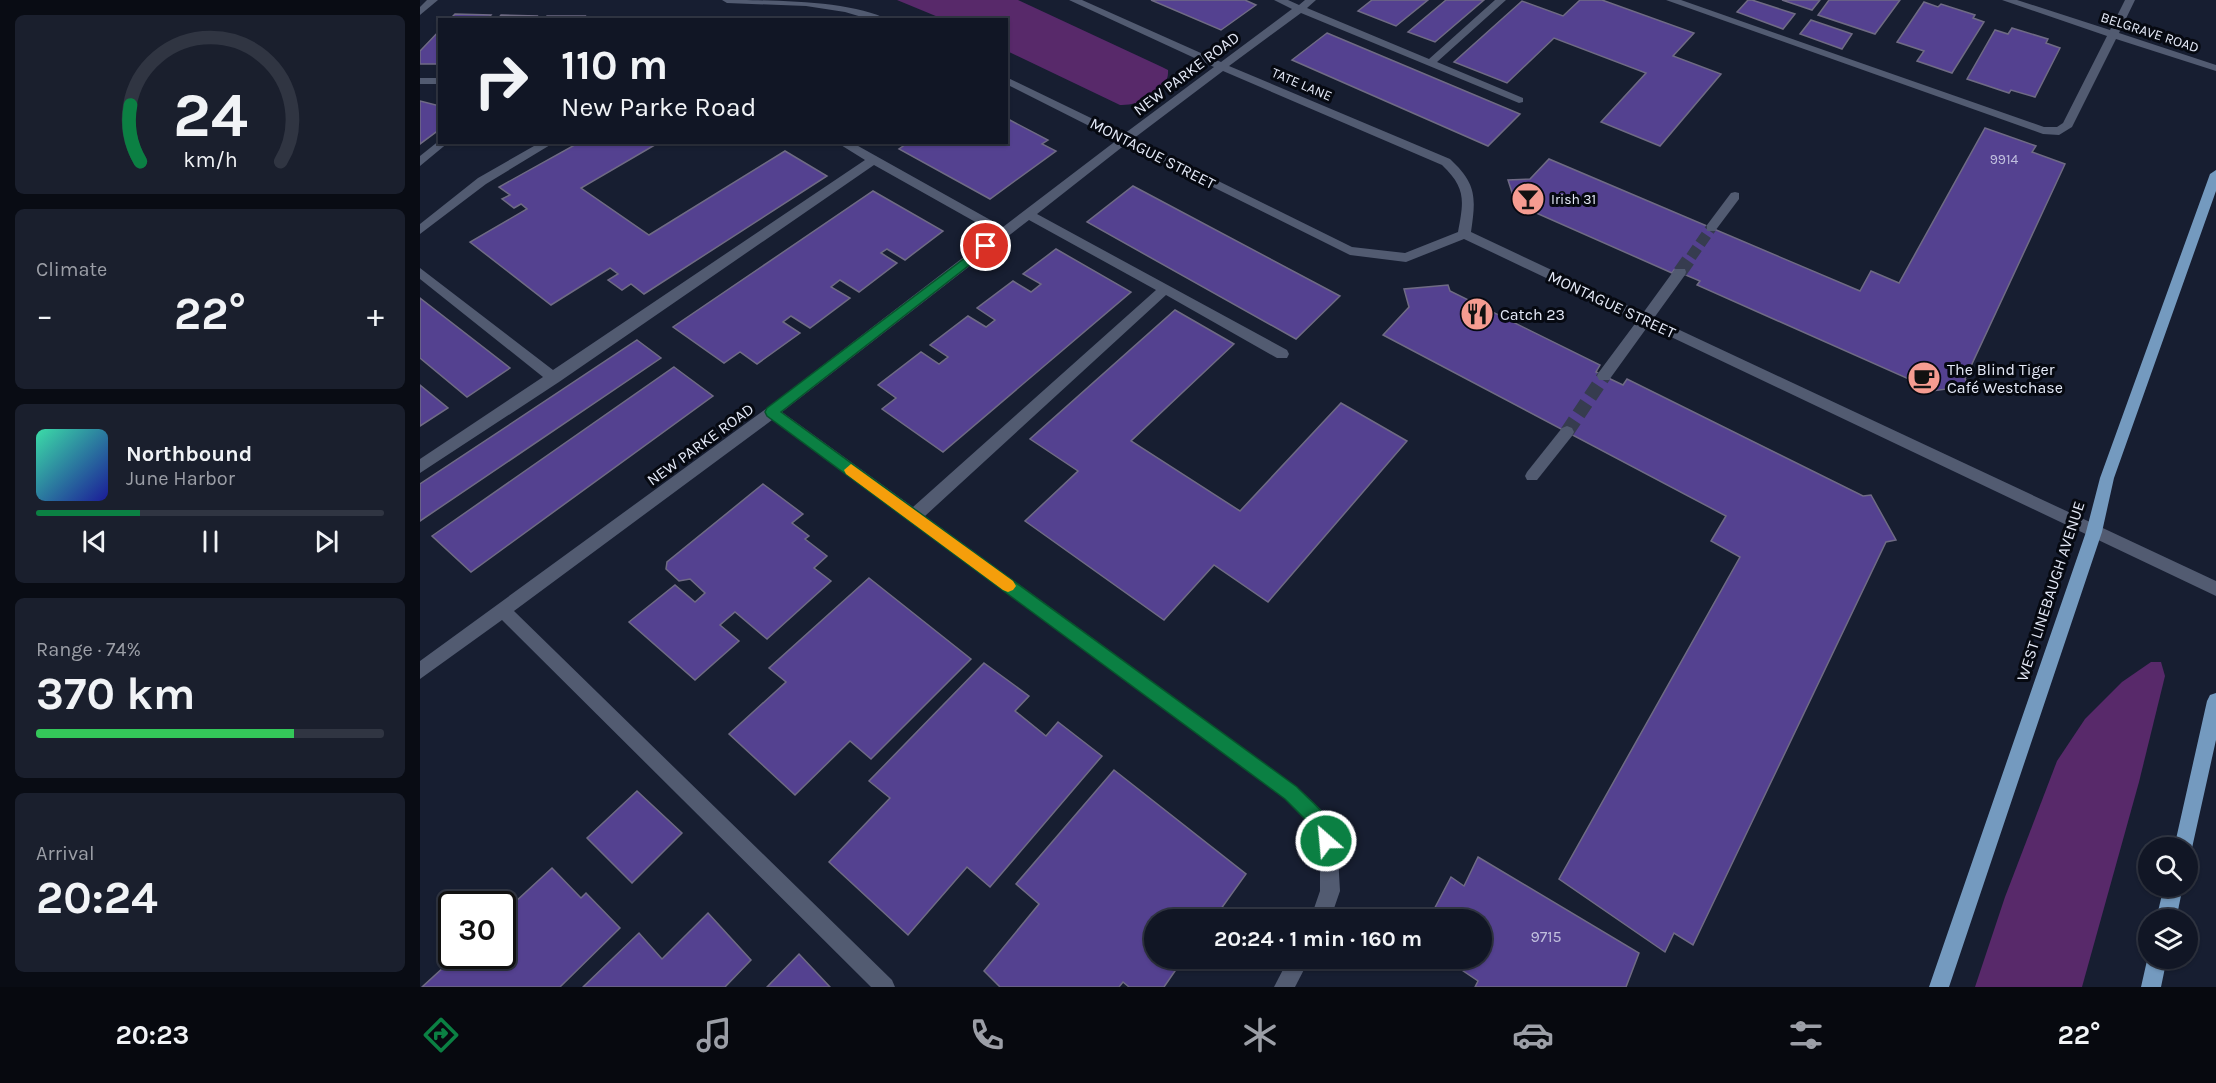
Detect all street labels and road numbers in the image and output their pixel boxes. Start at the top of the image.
street label: BELGRAVE ROAD [2099,9,2201,56]
street label: NEW PARKE ROAD [1130,27,1243,119]
street label: TATE LANE [1269,64,1335,105]
street label: MONTAGUE STREET [1087,114,1219,193]
street label: MONTAGUE STREET [1545,267,1679,342]
street label: NEW PARKE ROAD [643,399,758,490]
street label: WEST LINEBAUGH AVENUE [2012,499,2089,684]

